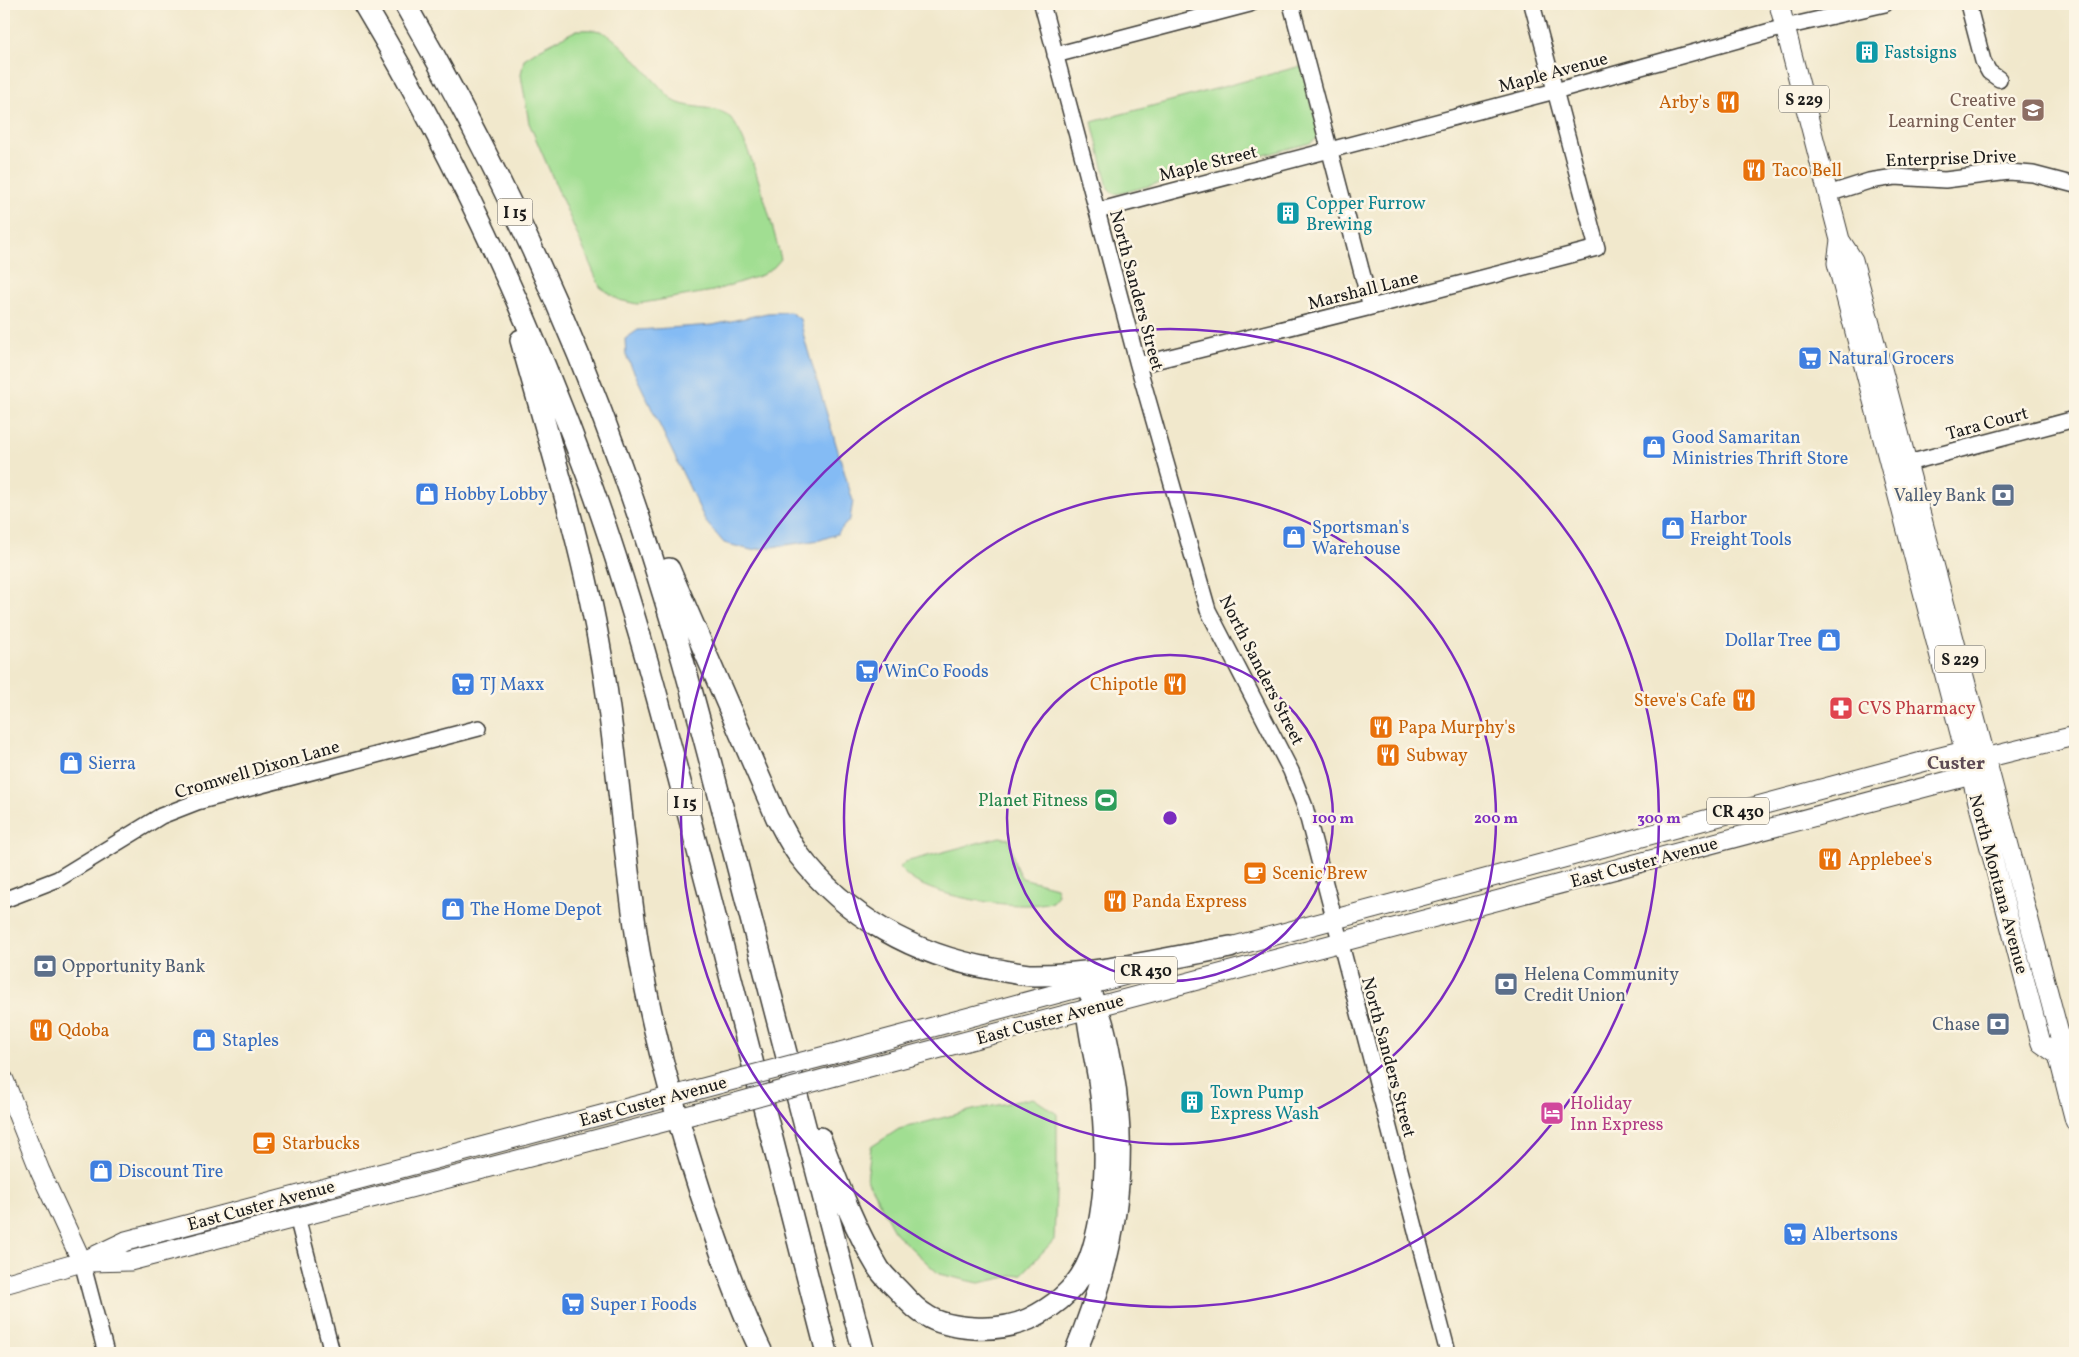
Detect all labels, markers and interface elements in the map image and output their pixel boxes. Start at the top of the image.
building icon: Fastsigns [1854,39,1880,65]
place label: Fastsigns [1884,41,1957,66]
street label: Maple Avenue [1496,47,1611,100]
road number: S 229 [1779,86,1829,112]
restaurant icon: Arby's [1715,89,1741,115]
place label: Creative Learning Center [1888,89,2016,135]
place label: Arby's [1659,91,1710,116]
school or university icon: Creative Learning Center [2020,97,2046,123]
street label: Maple Street [1157,140,1260,189]
street label: Enterprise Drive [1885,145,2017,174]
restaurant icon: Taco Bell [1741,157,1767,183]
place label: Taco Bell [1772,159,1842,184]
place label: Copper Furrow Brewing [1306,192,1426,238]
road number: I 15 [498,198,532,226]
building icon: Copper Furrow Brewing [1275,200,1301,226]
street label: North Sanders Street [1102,207,1169,374]
street label: Marshall Lane [1305,266,1421,317]
supermarket icon: Natural Grocers [1797,345,1823,371]
place label: Natural Grocers [1828,347,1954,372]
street label: Tara Court [1944,402,2031,447]
place label: Good Samaritan Ministries Thrift Store [1672,426,1848,472]
shop icon: Good Samaritan Ministries Thrift Store [1641,434,1667,460]
shop icon: Hobby Lobby [414,481,440,507]
bank icon: Valley Bank [1990,482,2016,508]
place label: Hobby Lobby [444,483,548,508]
place label: Valley Bank [1894,484,1986,509]
place label: Harbor Freight Tools [1690,507,1792,553]
shop icon: Harbor Freight Tools [1660,515,1686,541]
place label: Sportsman's Warehouse [1312,516,1409,562]
shop icon: Sportsman's Warehouse [1281,524,1307,550]
street label: North Sanders Street [1212,591,1309,750]
shop icon: Dollar Tree [1816,627,1842,653]
place label: Dollar Tree [1725,629,1812,654]
road number: S 229 [1935,646,1985,672]
supermarket icon: WinCo Foods [854,658,880,684]
place label: WinCo Foods [884,660,989,685]
supermarket icon: TJ Maxx [450,671,476,697]
restaurant icon: Chipotle [1162,671,1188,697]
place label: TJ Maxx [480,673,544,698]
place label: Chipotle [1090,673,1158,698]
restaurant icon: Steve's Cafe [1731,687,1757,713]
place label: Steve's Cafe [1634,689,1726,714]
pharmacy icon: CVS Pharmacy [1828,695,1854,721]
place label: CVS Pharmacy [1858,697,1976,722]
restaurant icon: Papa Murphy's [1368,714,1394,740]
place label: Papa Murphy's [1398,716,1516,741]
street label: Cromwell Dixon Lane [172,735,343,806]
restaurant icon: Subway [1375,742,1401,768]
place label: Subway [1406,744,1468,769]
shop icon: Sierra [58,750,84,776]
district label: Custer [1927,751,1985,777]
place label: Sierra [88,752,136,777]
sports icon: Planet Fitness [1093,787,1119,813]
road number: I 15 [668,789,702,816]
place label: Planet Fitness [978,789,1088,814]
street label: North Montana Avenue [1961,792,2034,977]
road number: CR 430 [1707,798,1769,824]
centre of rings [1161,809,1179,827]
text: 100 m [1312,809,1355,830]
text: 200 m [1474,809,1518,830]
text: 300 m [1637,809,1681,830]
street label: East Custer Avenue [1568,832,1721,895]
restaurant icon: Applebee's [1817,846,1843,872]
place label: Applebee's [1848,848,1932,873]
cafe icon: Scenic Brew [1242,860,1268,886]
place label: Scenic Brew [1272,862,1367,887]
restaurant icon: Panda Express [1102,888,1128,914]
place label: Panda Express [1132,890,1247,915]
shop icon: The Home Depot [440,896,466,922]
place label: The Home Depot [470,898,602,923]
bank icon: Opportunity Bank [32,953,58,979]
place label: Opportunity Bank [62,955,206,980]
road number: CR 430 [1115,956,1177,984]
place label: Helena Community Credit Union [1524,963,1679,1009]
bank icon: Helena Community Credit Union [1493,971,1519,997]
street label: North Sanders Street [1354,974,1421,1141]
street label: East Custer Avenue [974,989,1127,1052]
bank icon: Chase [1985,1011,2011,1037]
place label: Chase [1932,1013,1980,1038]
restaurant icon: Qdoba [28,1017,54,1043]
place label: Qdoba [58,1019,110,1044]
shop icon: Staples [191,1027,217,1053]
place label: Staples [222,1029,279,1054]
street label: East Custer Avenue [577,1071,730,1134]
place label: Town Pump Express Wash [1210,1081,1320,1127]
building icon: Town Pump Express Wash [1179,1089,1205,1115]
place label: Holiday Inn Express [1570,1092,1663,1138]
hotel icon: Holiday Inn Express [1539,1100,1565,1126]
cafe icon: Starbucks [251,1130,277,1156]
place label: Starbucks [282,1132,360,1157]
shop icon: Discount Tire [88,1158,114,1184]
place label: Discount Tire [118,1160,223,1185]
street label: East Custer Avenue [185,1175,338,1238]
supermarket icon: Albertsons [1782,1221,1808,1247]
place label: Albertsons [1812,1223,1898,1248]
supermarket icon: Super 1 Foods [560,1291,586,1317]
place label: Super 1 Foods [590,1293,697,1318]

